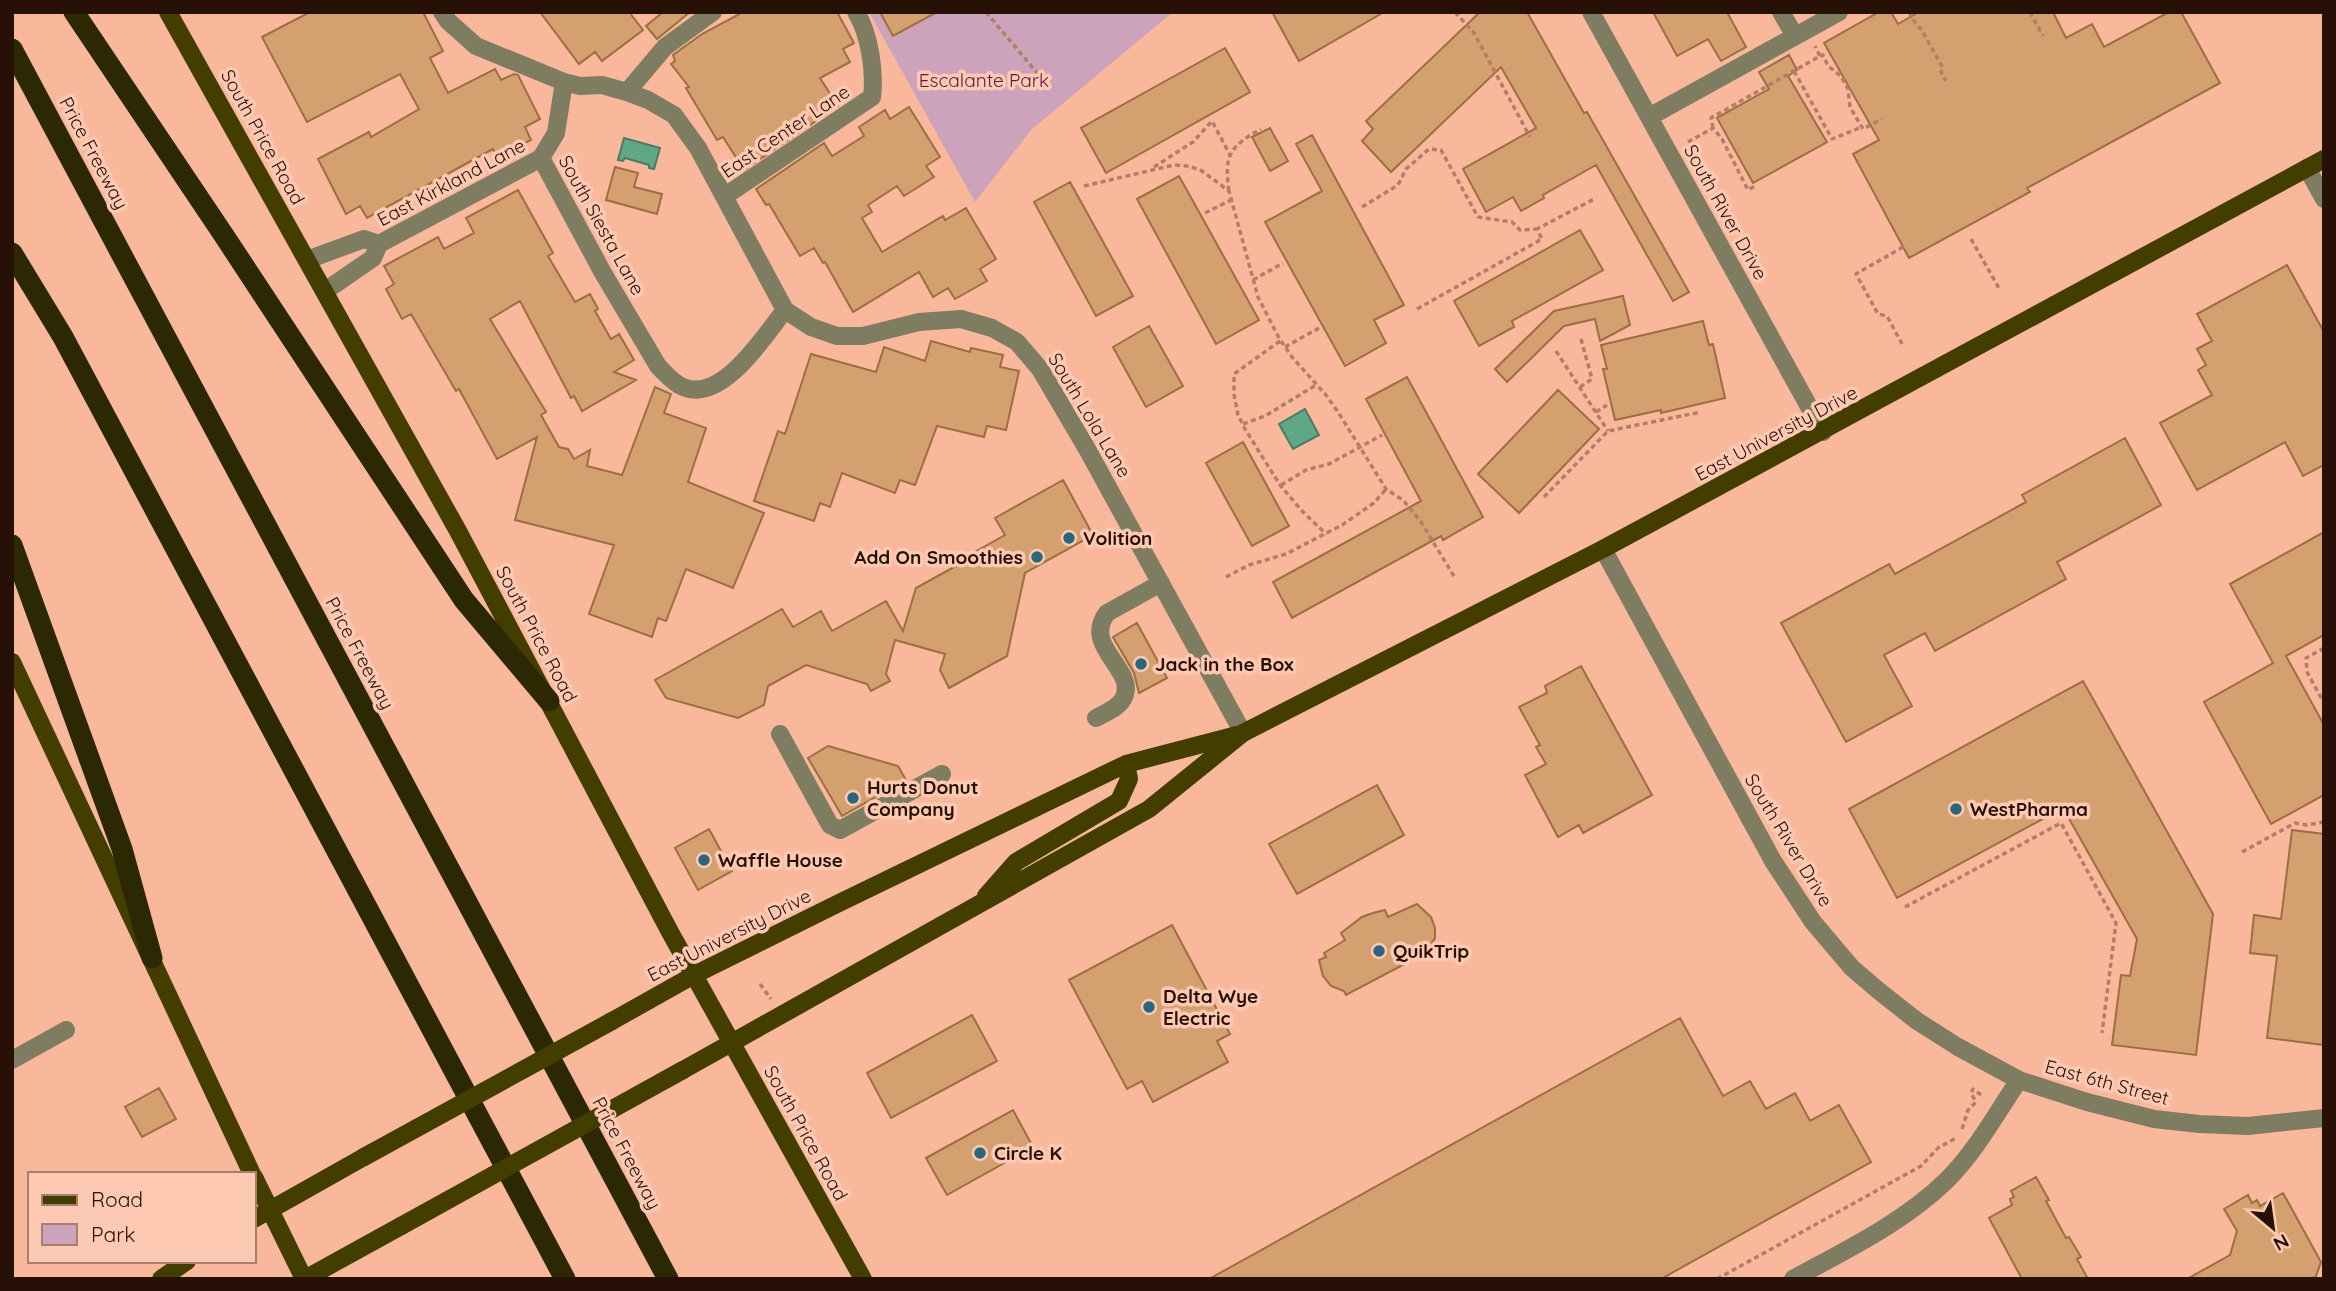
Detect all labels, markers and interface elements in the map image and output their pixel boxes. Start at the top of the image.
street label: South Price Road [216,65,310,209]
park label: Escalante Park [919,68,1049,92]
street label: East Center Lane [716,79,854,183]
street label: Price Freeway [54,93,134,213]
street label: East Kirkland Lane [373,133,529,231]
street label: South River Drive [1679,140,1773,284]
street label: South Siesta Lane [554,151,650,299]
street label: South Lola Lane [1043,348,1137,482]
street label: East University Drive [1691,380,1861,486]
place label: Volition [1083,526,1152,550]
marker: Volition [1061,530,1077,546]
place label: Add On Smoothies [854,545,1023,569]
marker: Add On Smoothies [1029,549,1045,565]
street label: South Price Road [491,562,583,706]
street label: Price Freeway [320,593,400,713]
place label: Jack in the Box [1155,652,1294,676]
marker: Jack in the Box [1133,656,1149,672]
street label: South River Drive [1740,769,1838,911]
place label: Hurts Donut Company [867,775,979,821]
marker: Hurts Donut Company [845,790,861,806]
place label: WestPharma [1970,797,2088,821]
marker: WestPharma [1948,801,1964,817]
place label: Waffle House [718,848,843,872]
marker: Waffle House [696,852,712,868]
street label: East University Drive [643,883,815,987]
place label: QuikTrip [1393,939,1469,963]
marker: QuikTrip [1371,943,1387,959]
place label: Delta Wye Electric [1163,984,1258,1030]
marker: Delta Wye Electric [1141,999,1157,1015]
street label: East 6th Street [2042,1054,2172,1110]
street label: South Price Road [759,1061,853,1205]
street label: Price Freeway [587,1093,667,1213]
place label: Circle K [994,1141,1062,1165]
marker: Circle K [972,1145,988,1161]
legend [28,1172,256,1263]
text: Road [91,1186,143,1212]
north arrow [2238,1193,2308,1263]
text: Park [91,1221,135,1247]
text: N [2269,1229,2293,1257]

